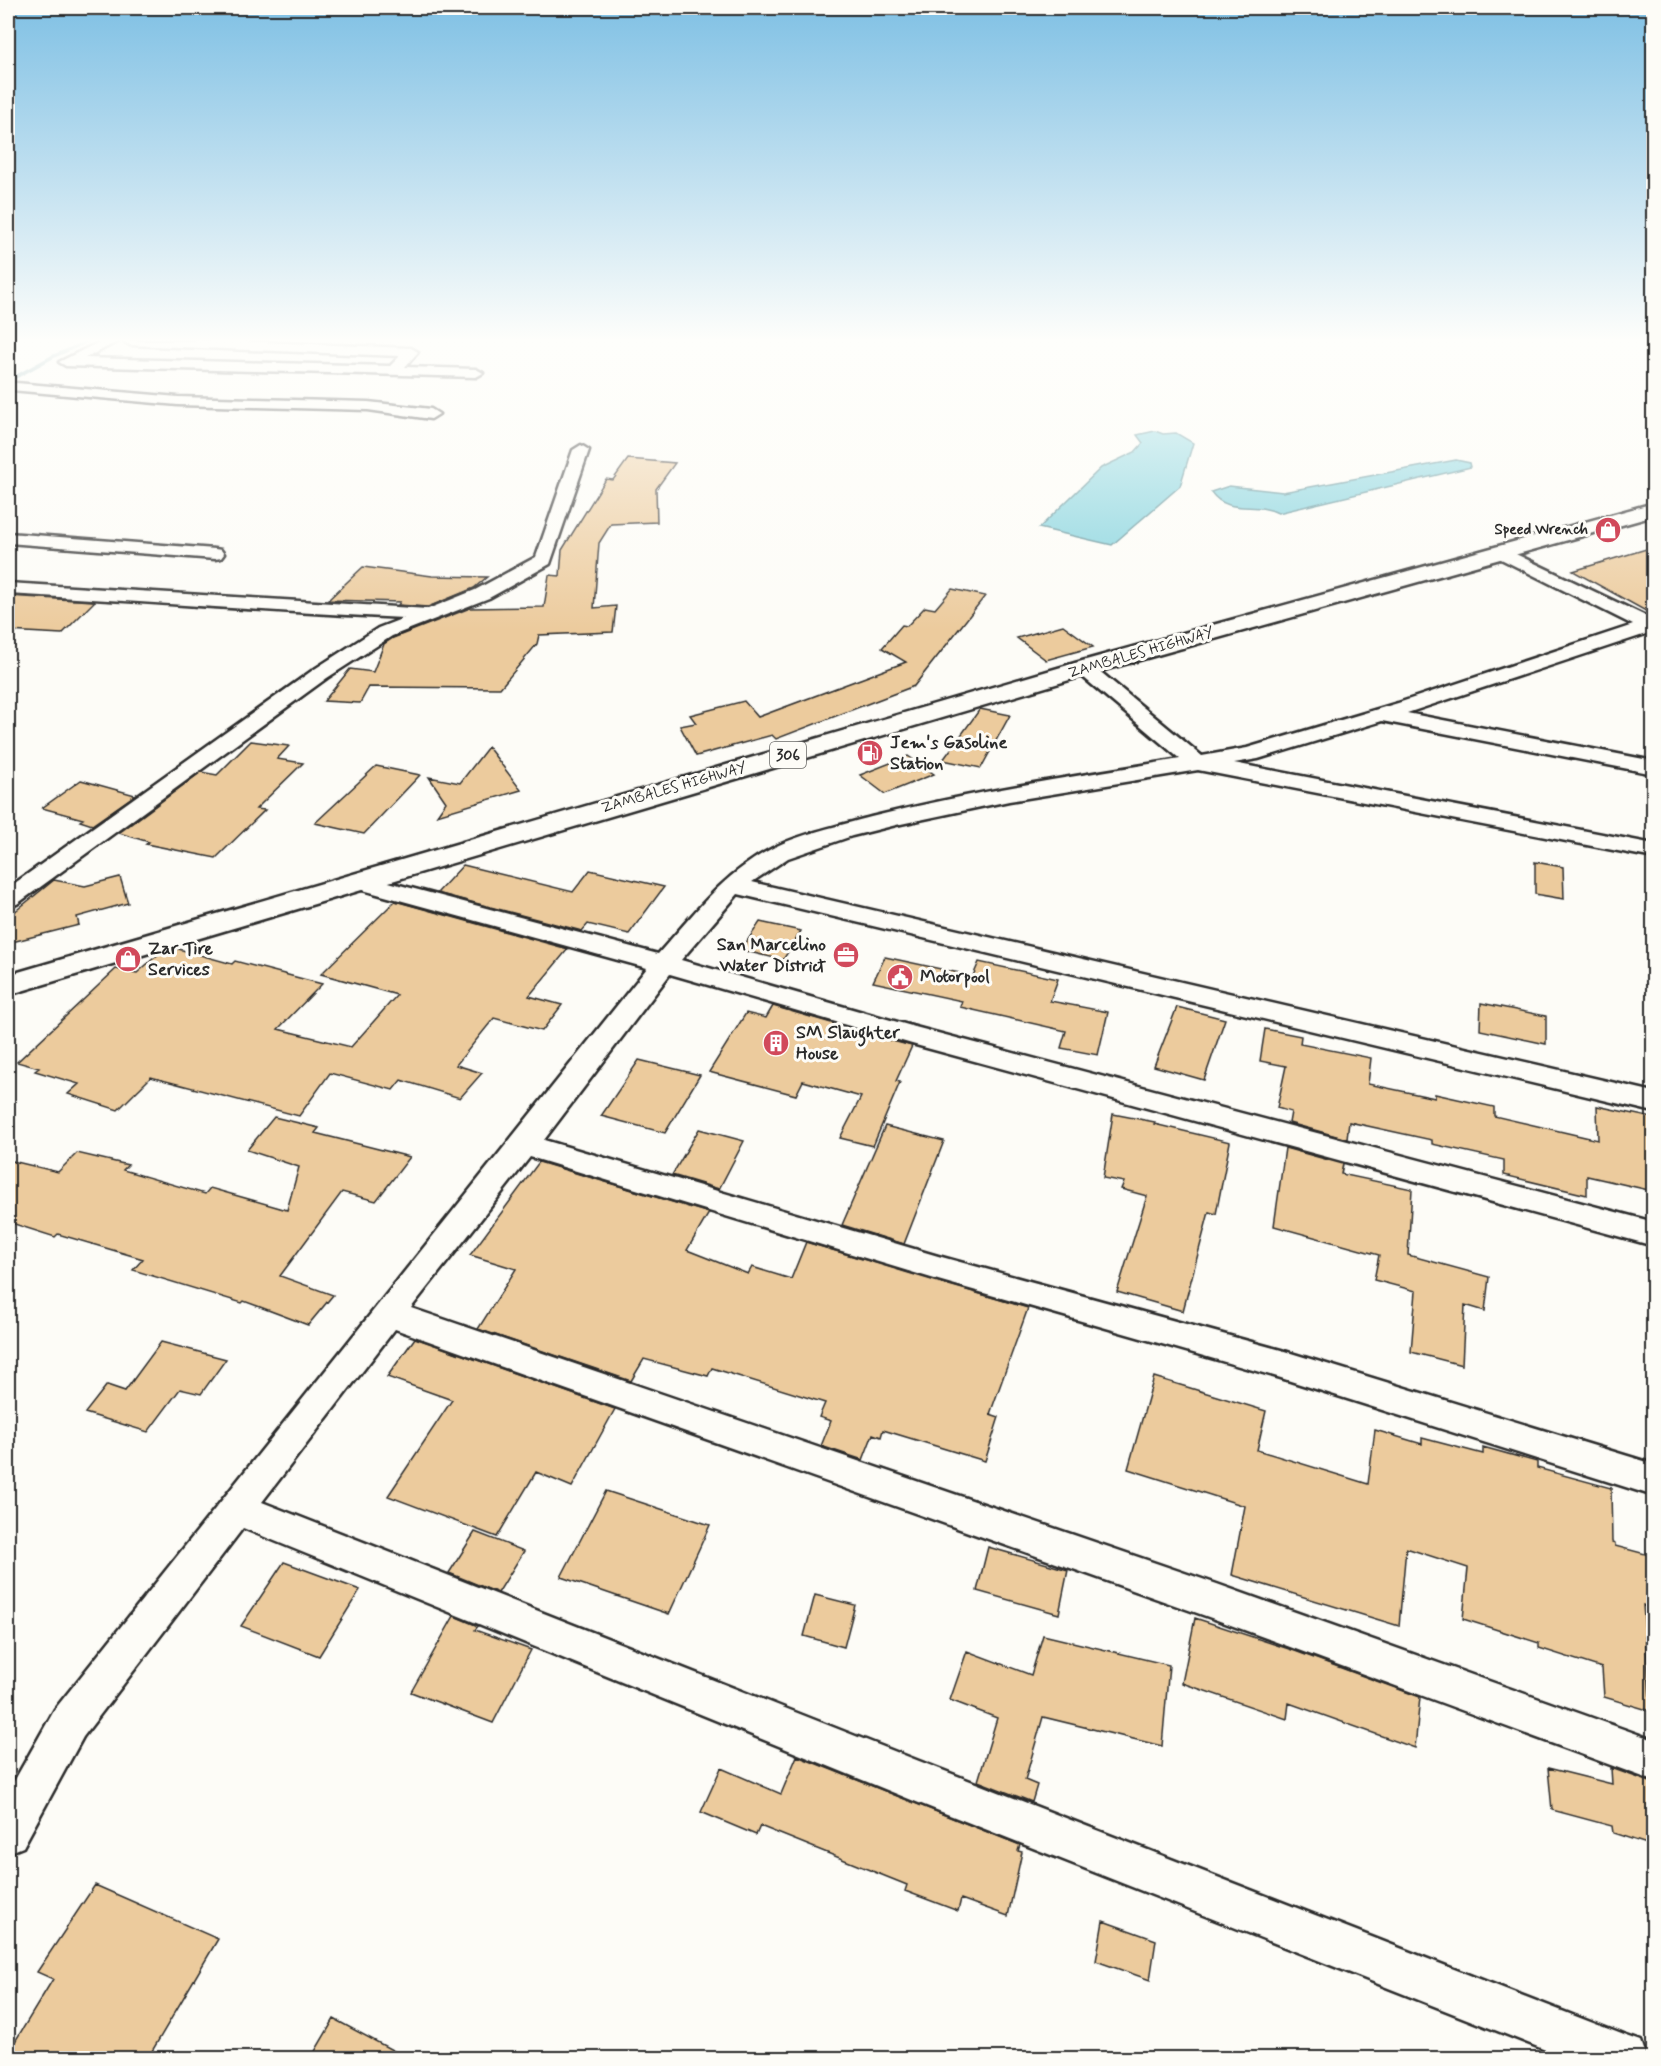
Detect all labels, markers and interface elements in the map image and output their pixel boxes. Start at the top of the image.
shop icon: Speed Wrench [1593,515,1623,545]
place label: Speed Wrench [1494,520,1588,540]
street label: ZAMBALES HIGHWAY [1066,623,1217,683]
place label: Jem's Gasoline Station [890,731,1007,776]
fuel station icon: Jem's Gasoline Station [855,738,885,768]
road number: 306 [770,742,806,768]
street label: ZAMBALES HIGHWAY [599,758,750,818]
place label: San Marcelino Water District [717,933,827,978]
place label: Zar Tire Services [148,937,213,982]
office icon: San Marcelino Water District [831,940,861,970]
shop icon: Zar Tire Services [113,944,143,974]
public building icon: Motorpool [885,962,915,992]
place label: Motorpool [920,965,990,989]
place label: SM Slaughter House [796,1021,900,1066]
building icon: SM Slaughter House [761,1028,791,1058]

